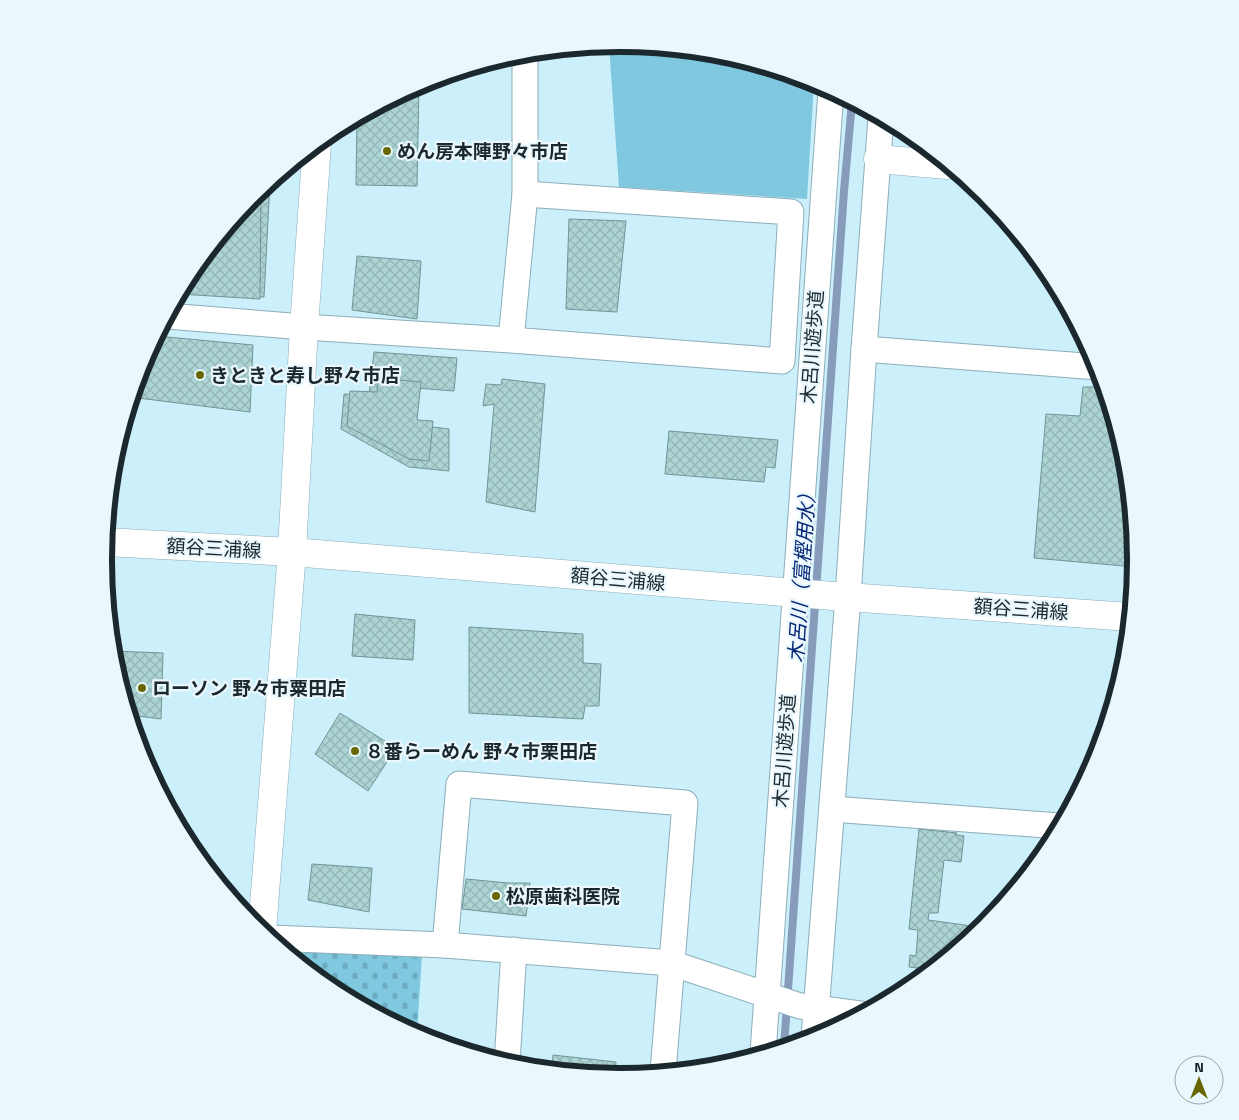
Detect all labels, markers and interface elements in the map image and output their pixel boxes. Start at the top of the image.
place label: めん房本陣野々市店 [397,136,568,165]
marker: めん房本陣野々市店 [381,145,393,157]
street label: 木呂川遊歩道 [793,289,830,405]
place label: きときと寿し野々市店 [210,360,400,389]
marker: きときと寿し野々市店 [194,369,206,381]
water label: 木呂川（富樫用水） [780,482,823,664]
street label: 額谷三浦線 [166,531,262,564]
street label: 額谷三浦線 [569,560,667,597]
street label: 額谷三浦線 [973,591,1069,626]
place label: ローソン 野々市粟田店 [152,673,346,702]
marker: ローソン 野々市粟田店 [136,682,148,694]
street label: 木呂川遊歩道 [765,693,802,809]
place label: ８番らーめん 野々市栗田店 [365,736,597,765]
marker: ８番らーめん 野々市栗田店 [349,745,361,757]
place label: 松原歯科医院 [506,881,620,910]
marker: 松原歯科医院 [490,890,502,902]
north arrow [1174,1055,1224,1105]
text: N [1194,1056,1204,1077]

